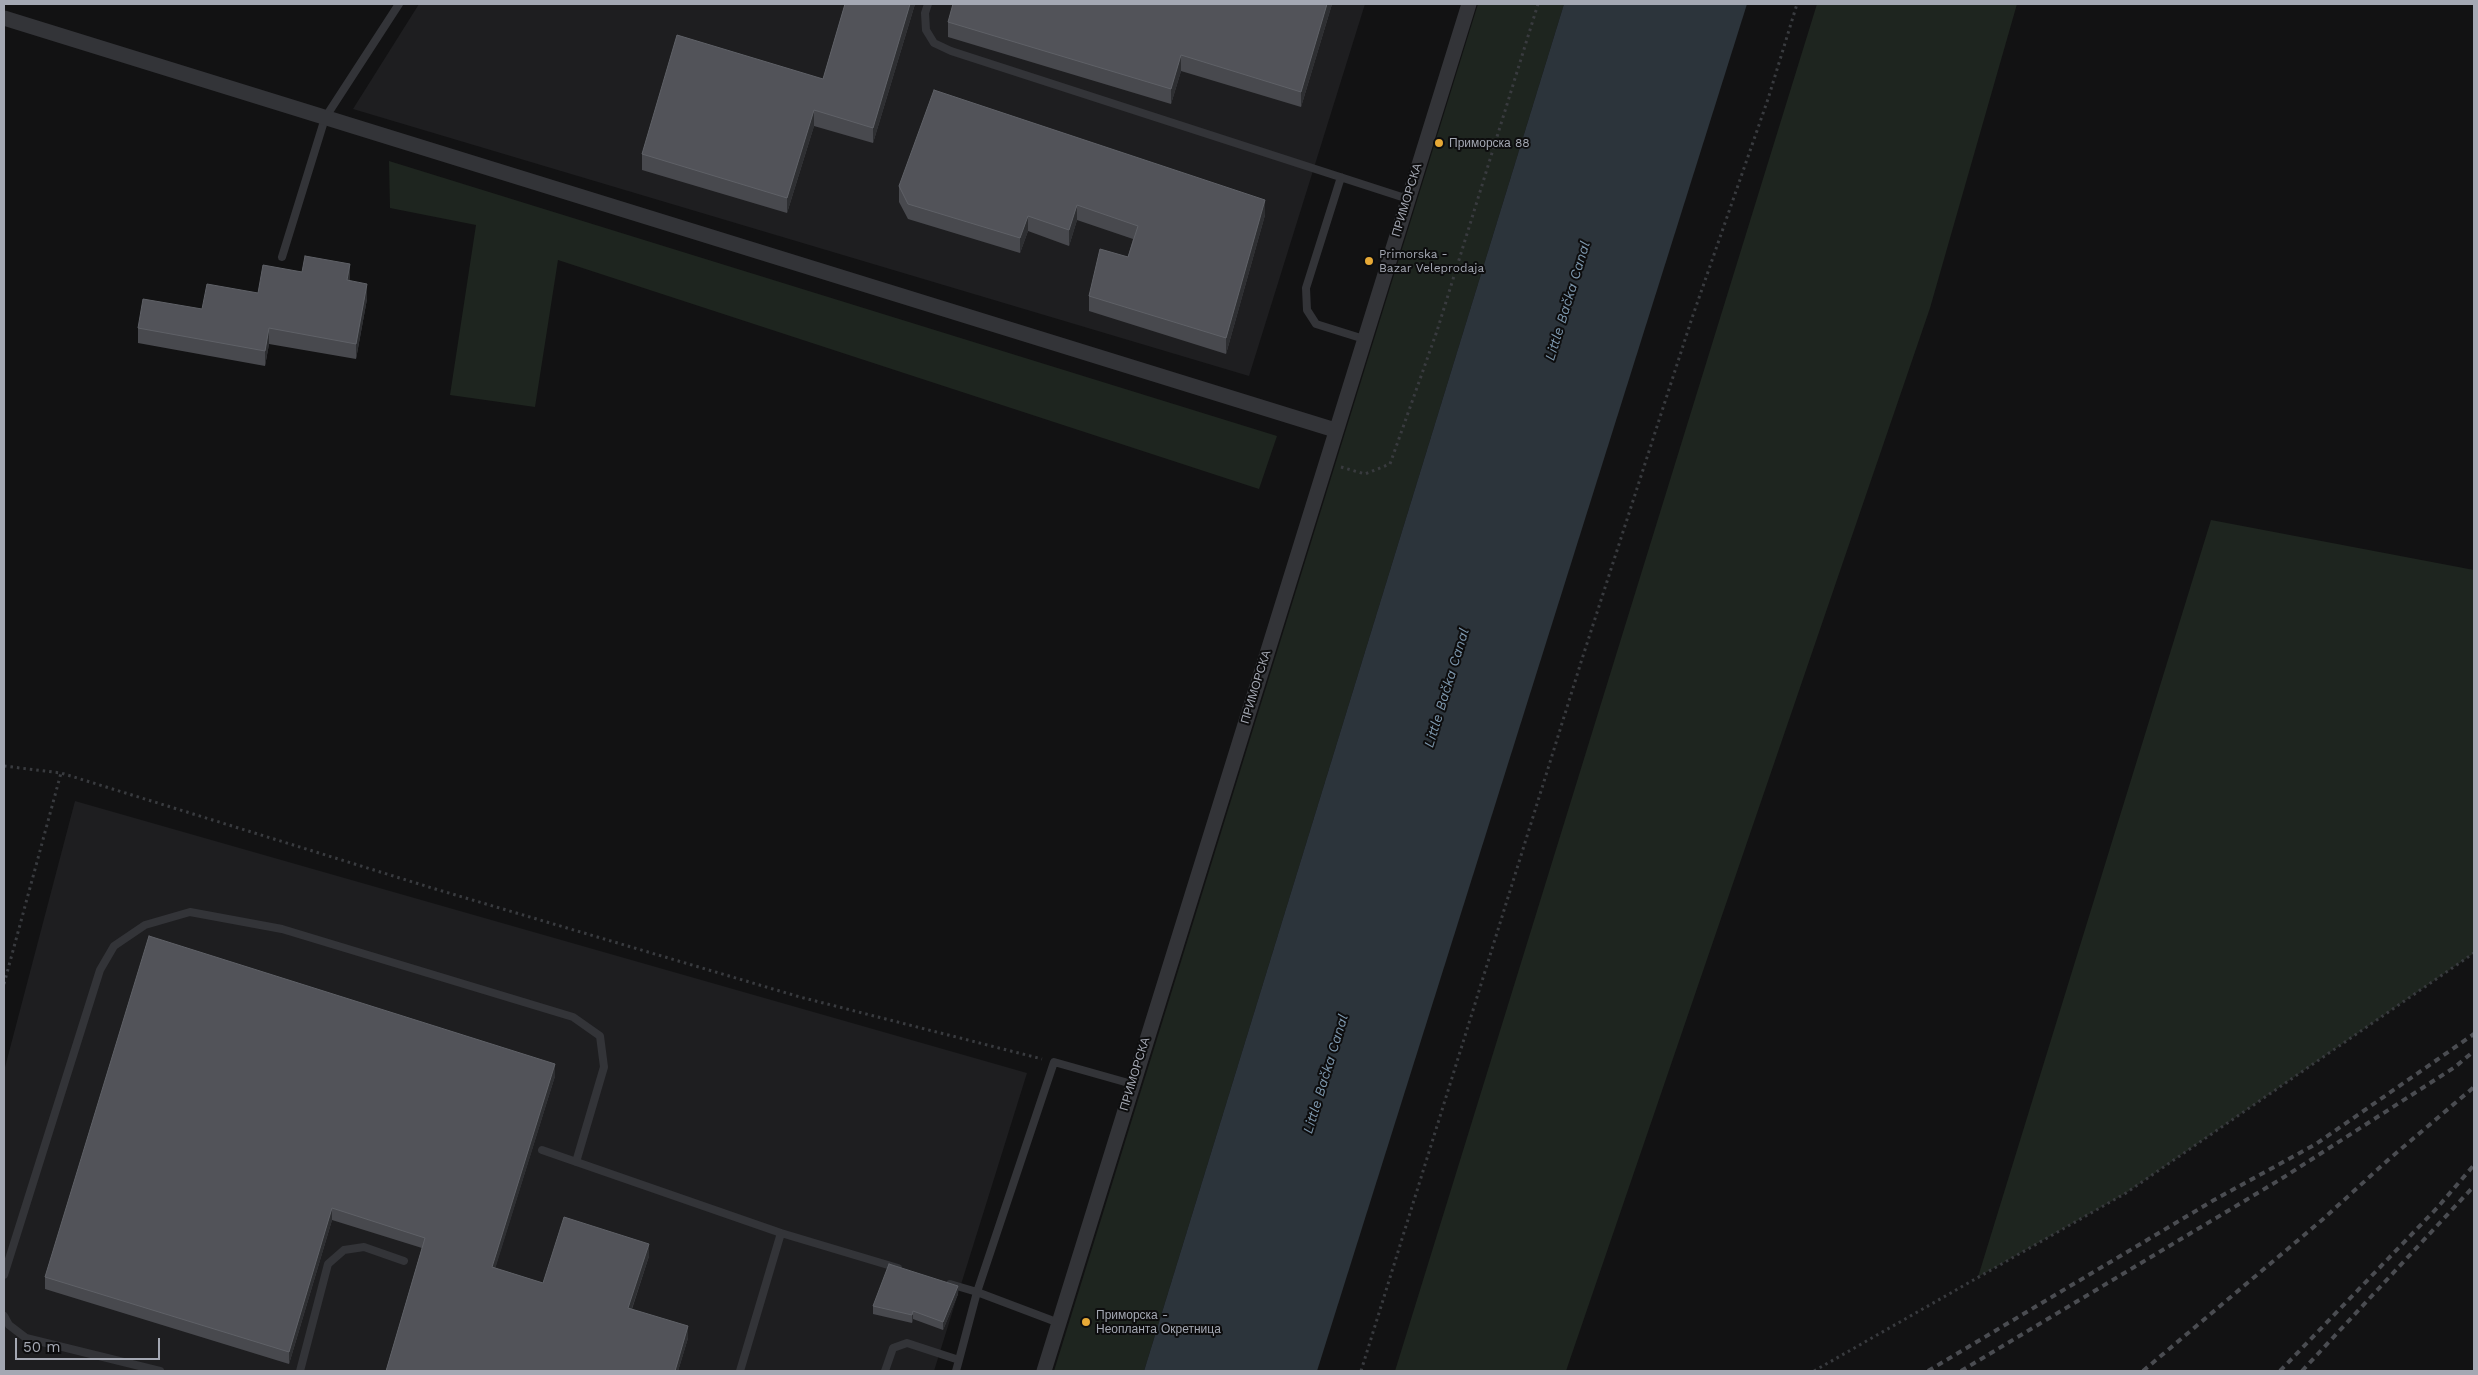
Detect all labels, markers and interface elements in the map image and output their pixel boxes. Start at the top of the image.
place label: Приморска 88 [1449,136,1530,150]
marker: Приморска 88 [1433,137,1445,149]
street label: ПРИМОРСКА [1389,162,1425,238]
water label: Little Bačka Canal [1542,239,1594,363]
place label: Primorska - Bazar Veleprodaja [1379,247,1484,275]
marker: Primorska - Bazar Veleprodaja [1363,255,1375,267]
water label: Little Bačka Canal [1421,626,1473,750]
street label: ПРИМОРСКА [1238,649,1274,725]
water label: Little Bačka Canal [1300,1012,1352,1136]
street label: ПРИМОРСКА [1117,1036,1153,1112]
place label: Приморска - Неопланта Окретница [1096,1308,1221,1336]
marker: Приморска - Неопланта Окретница [1080,1316,1092,1328]
scale bar [18,1328,162,1360]
text: 50 m [23,1338,60,1356]

